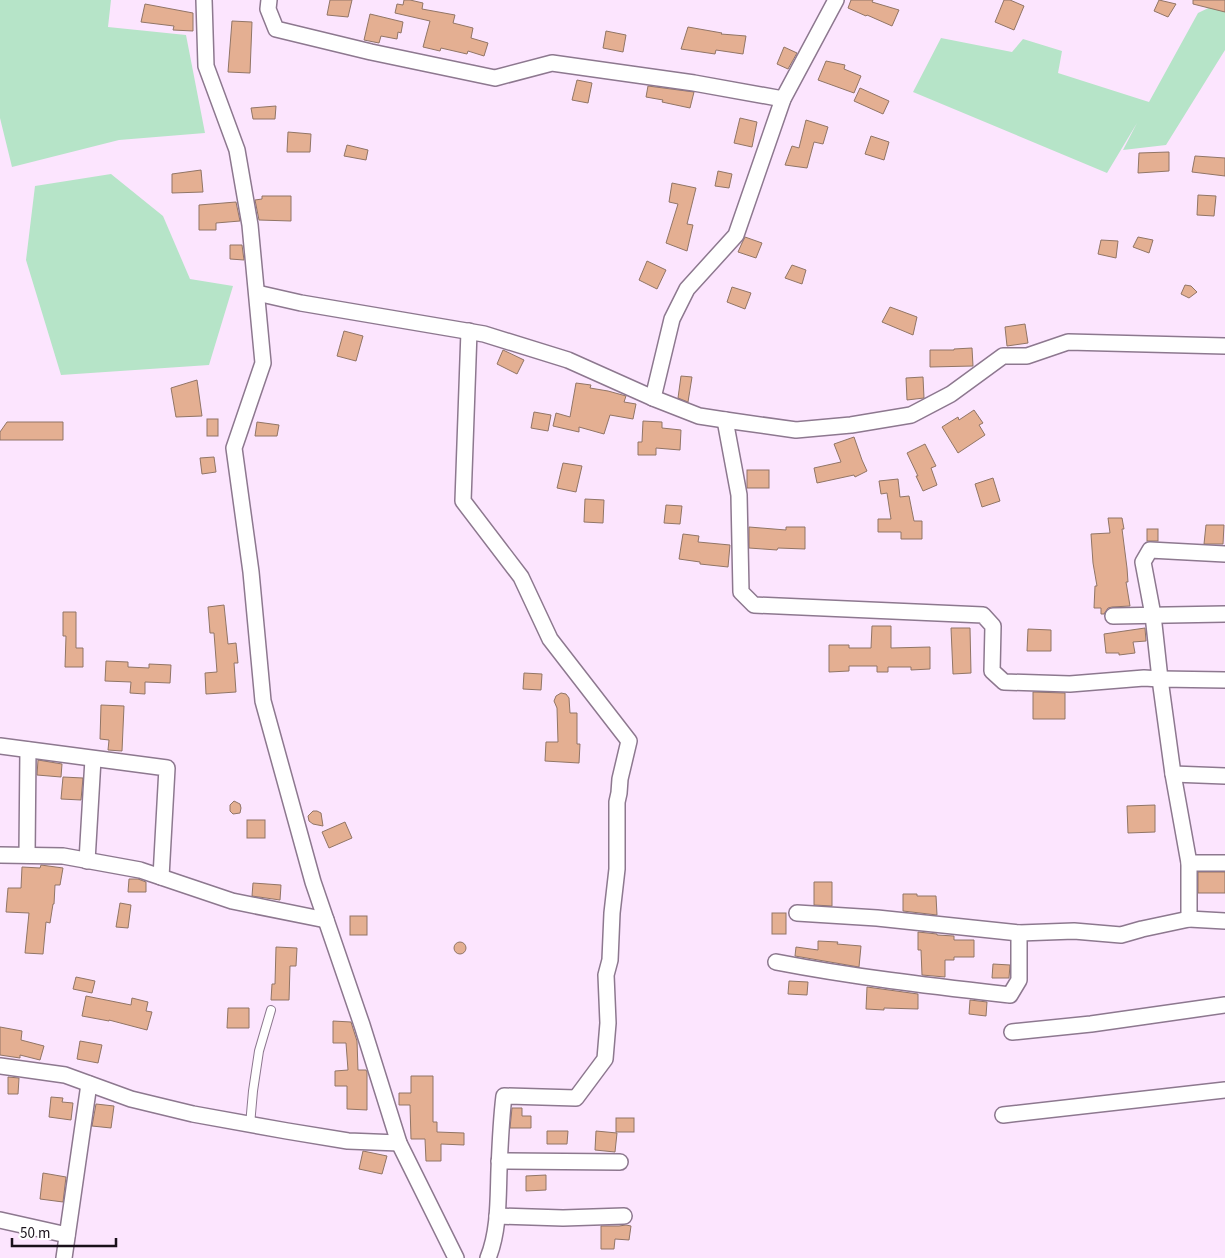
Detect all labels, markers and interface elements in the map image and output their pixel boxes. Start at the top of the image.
scale bar [12,1216,116,1248]
text: 50 m [20,1223,50,1244]

